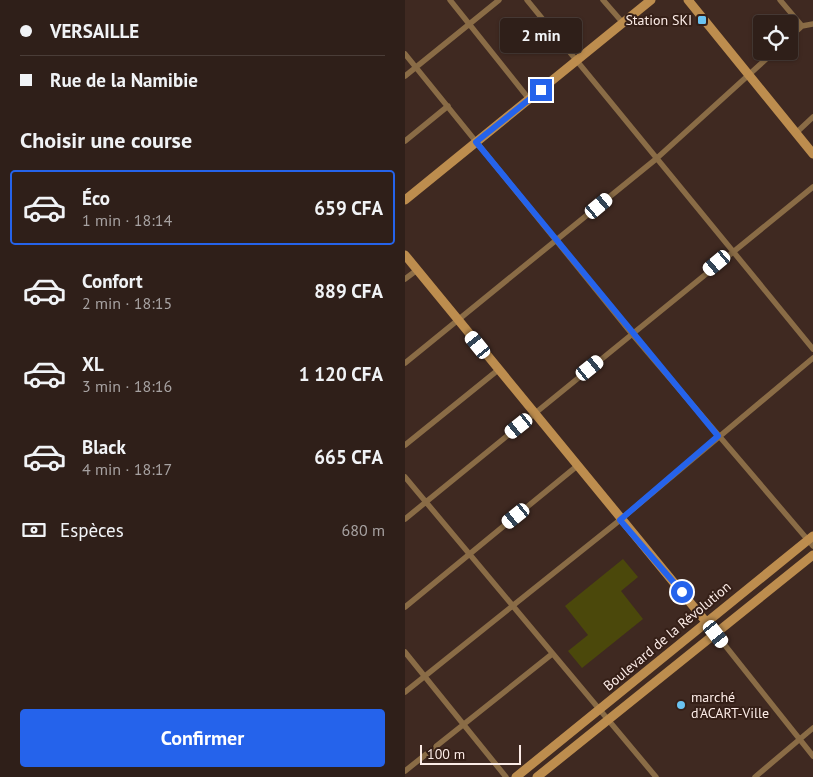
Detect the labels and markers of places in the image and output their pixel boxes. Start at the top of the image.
place label: Station SKI [625,11,692,29]
marker: Station SKI [696,14,708,26]
place label: marché d'ACART-Ville [691,688,769,722]
marker: marché d'ACART-Ville [675,699,687,711]

